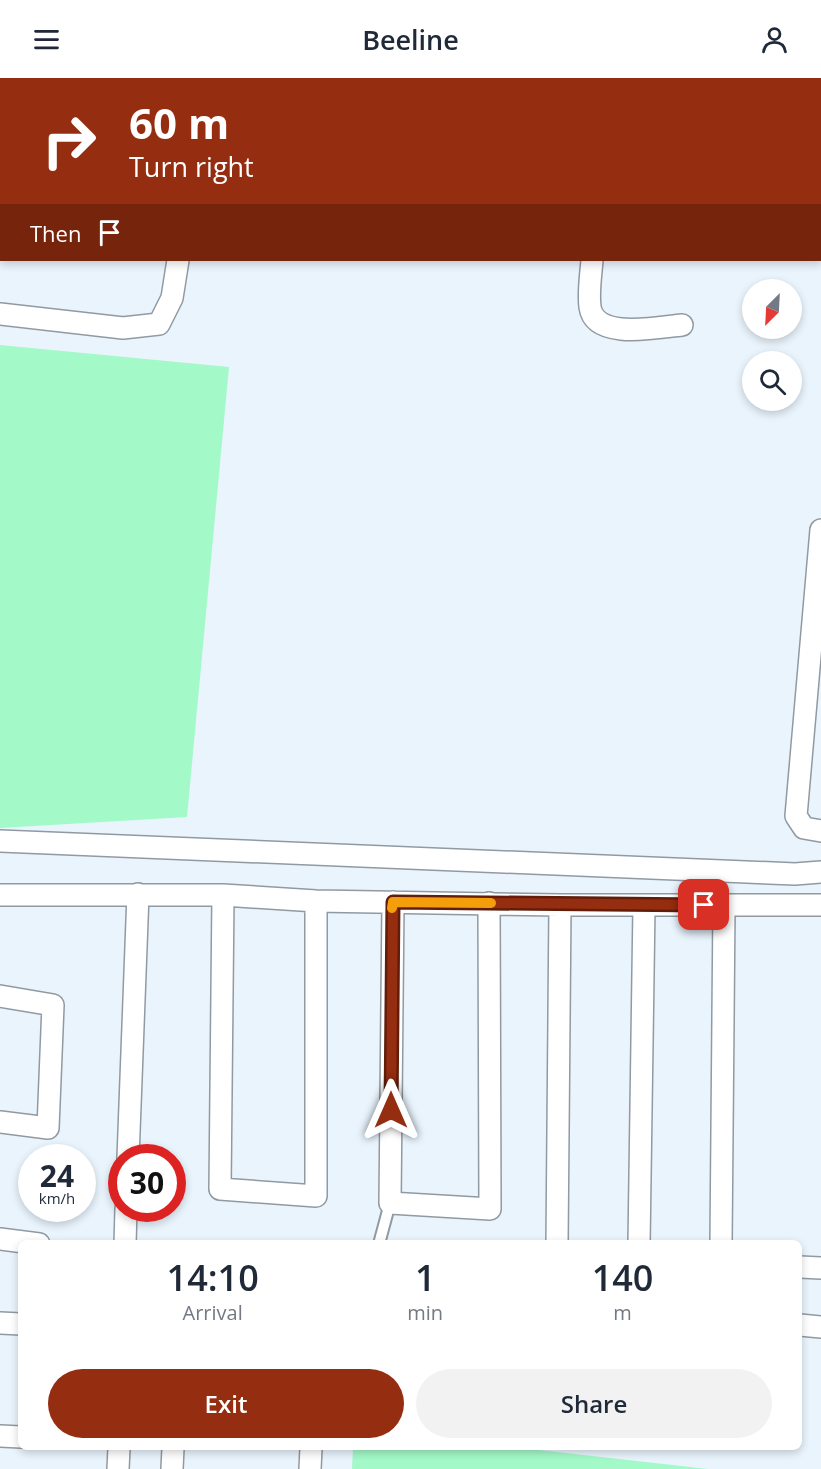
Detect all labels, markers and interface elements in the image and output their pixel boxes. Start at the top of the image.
text: Beeline [362,21,459,58]
icon: menu [30,23,63,56]
icon: person [758,23,791,56]
text: 60 m [129,94,229,151]
icon: right [30,102,108,180]
text: Turn right [129,148,254,185]
icon: arrive [93,216,126,249]
text: Then [30,218,81,248]
north arrow [742,279,802,339]
map controls [742,279,802,411]
button: search [742,351,802,411]
pin [678,879,729,930]
icon: arrive [687,888,720,921]
position arrow [359,1078,423,1142]
speed limit sign: 30 [108,1144,186,1222]
text: 24 [40,1155,74,1196]
text: km/h [39,1188,75,1208]
text: 14:10 [167,1253,259,1302]
text: 1 [415,1253,436,1302]
text: 140 [592,1253,653,1302]
text: Arrival [183,1299,243,1326]
text: min [407,1299,443,1326]
text: m [613,1299,632,1326]
button: Exit [48,1369,404,1438]
button: Share [416,1369,772,1438]

